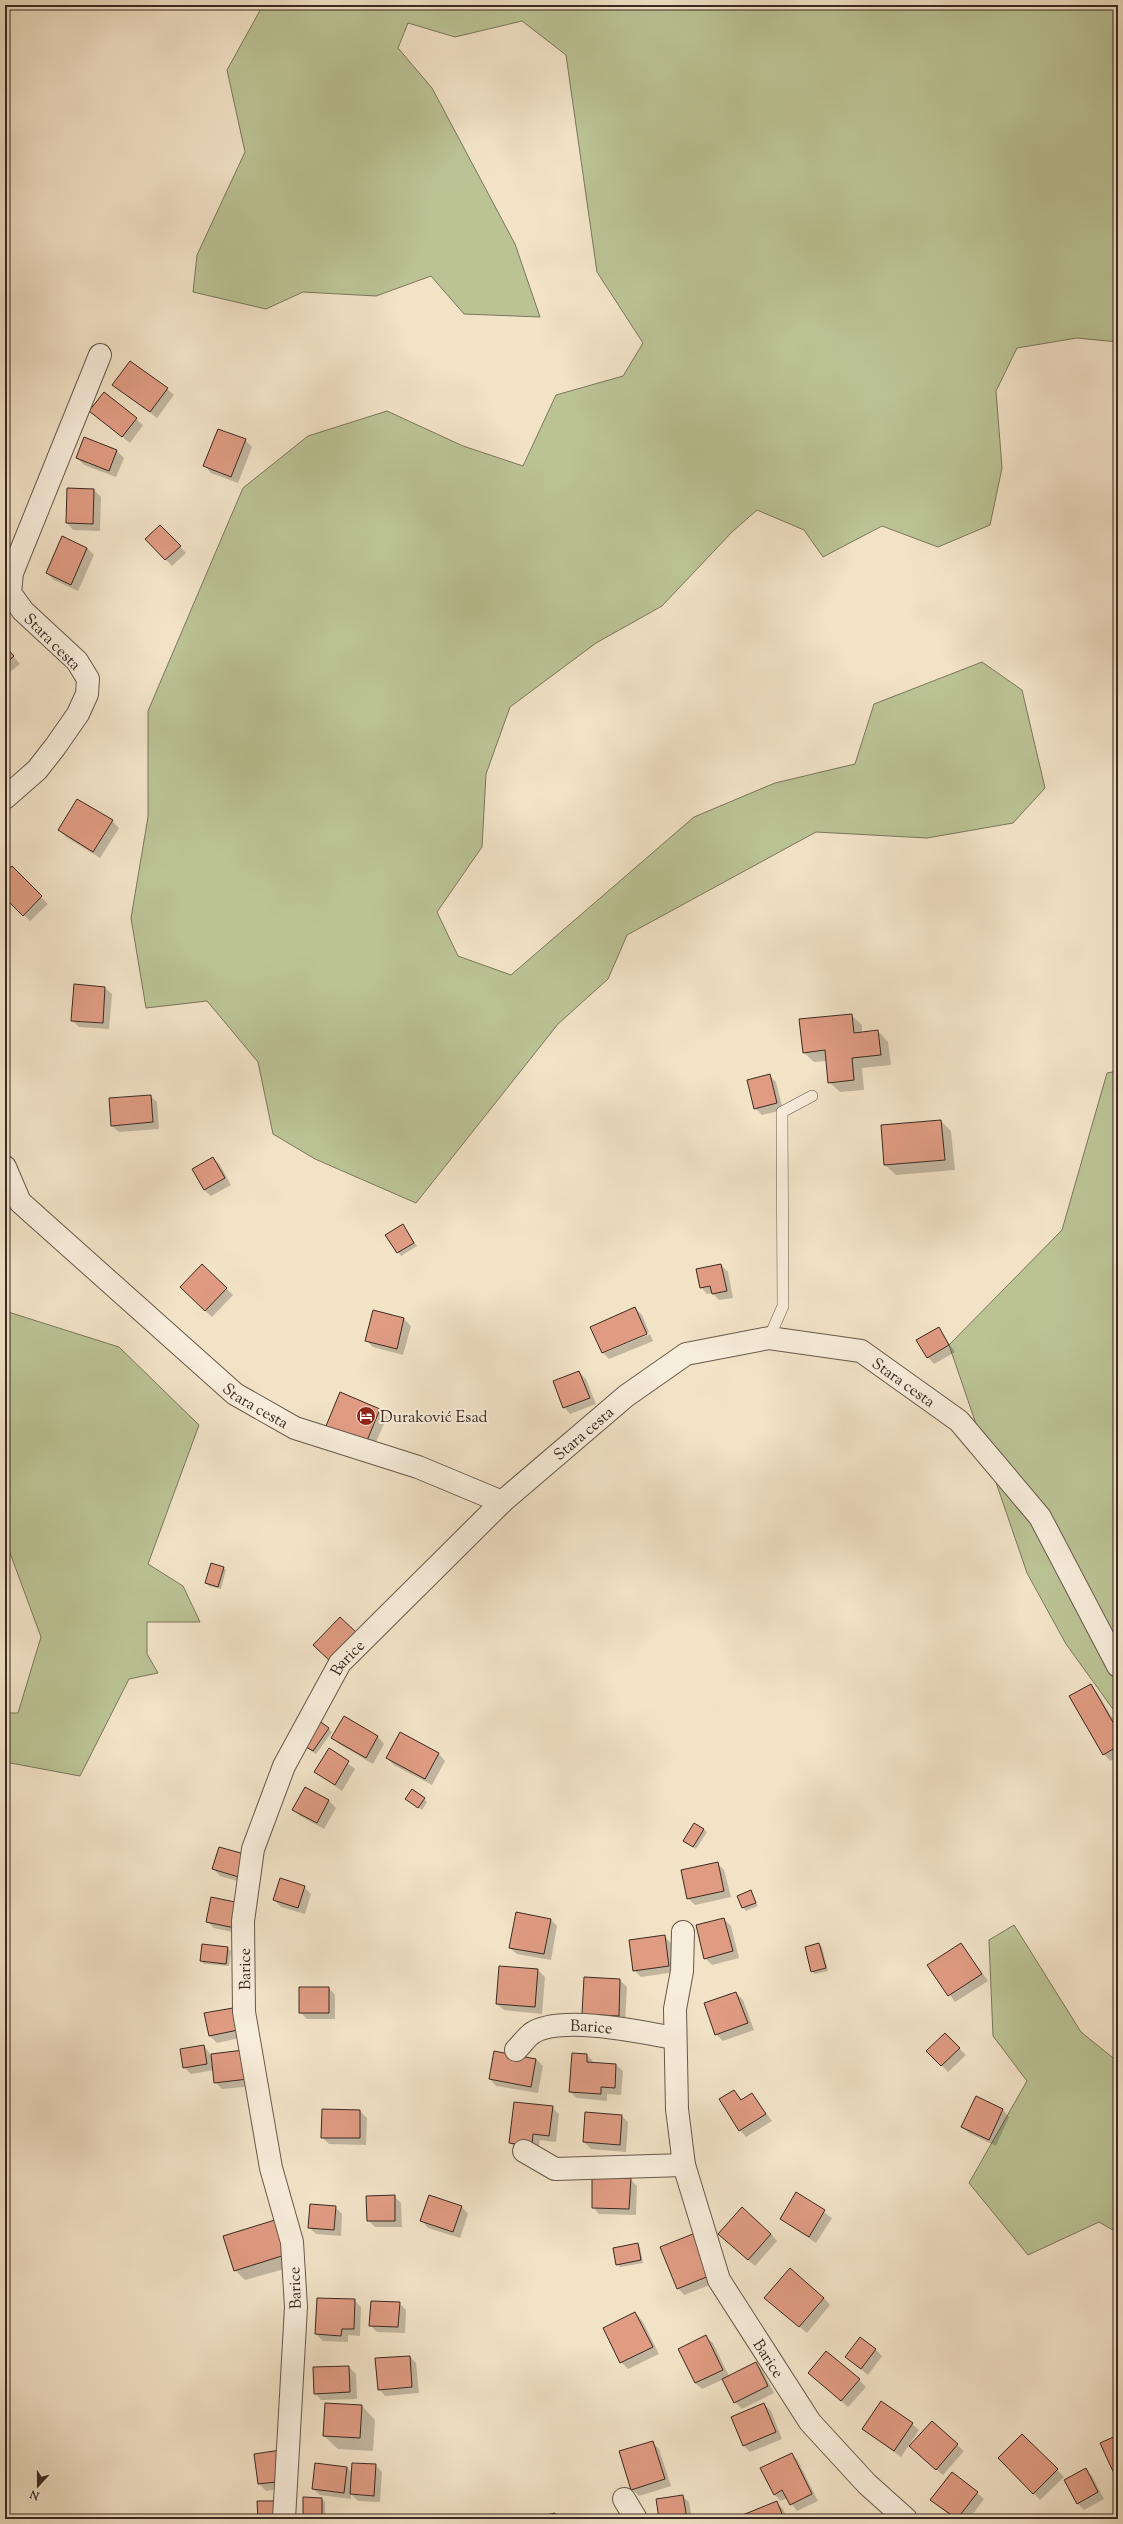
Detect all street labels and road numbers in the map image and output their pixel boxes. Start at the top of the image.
street label: Stara cesta [17,609,86,677]
street label: Stara cesta [866,1353,939,1415]
street label: Stara cesta [216,1379,292,1436]
street label: Stara cesta [550,1402,620,1467]
street label: Barice [326,1635,371,1681]
street label: Barice [235,1948,258,1990]
street label: Barice [570,2016,614,2041]
street label: Barice [284,2266,309,2309]
street label: Barice [746,2335,788,2383]

